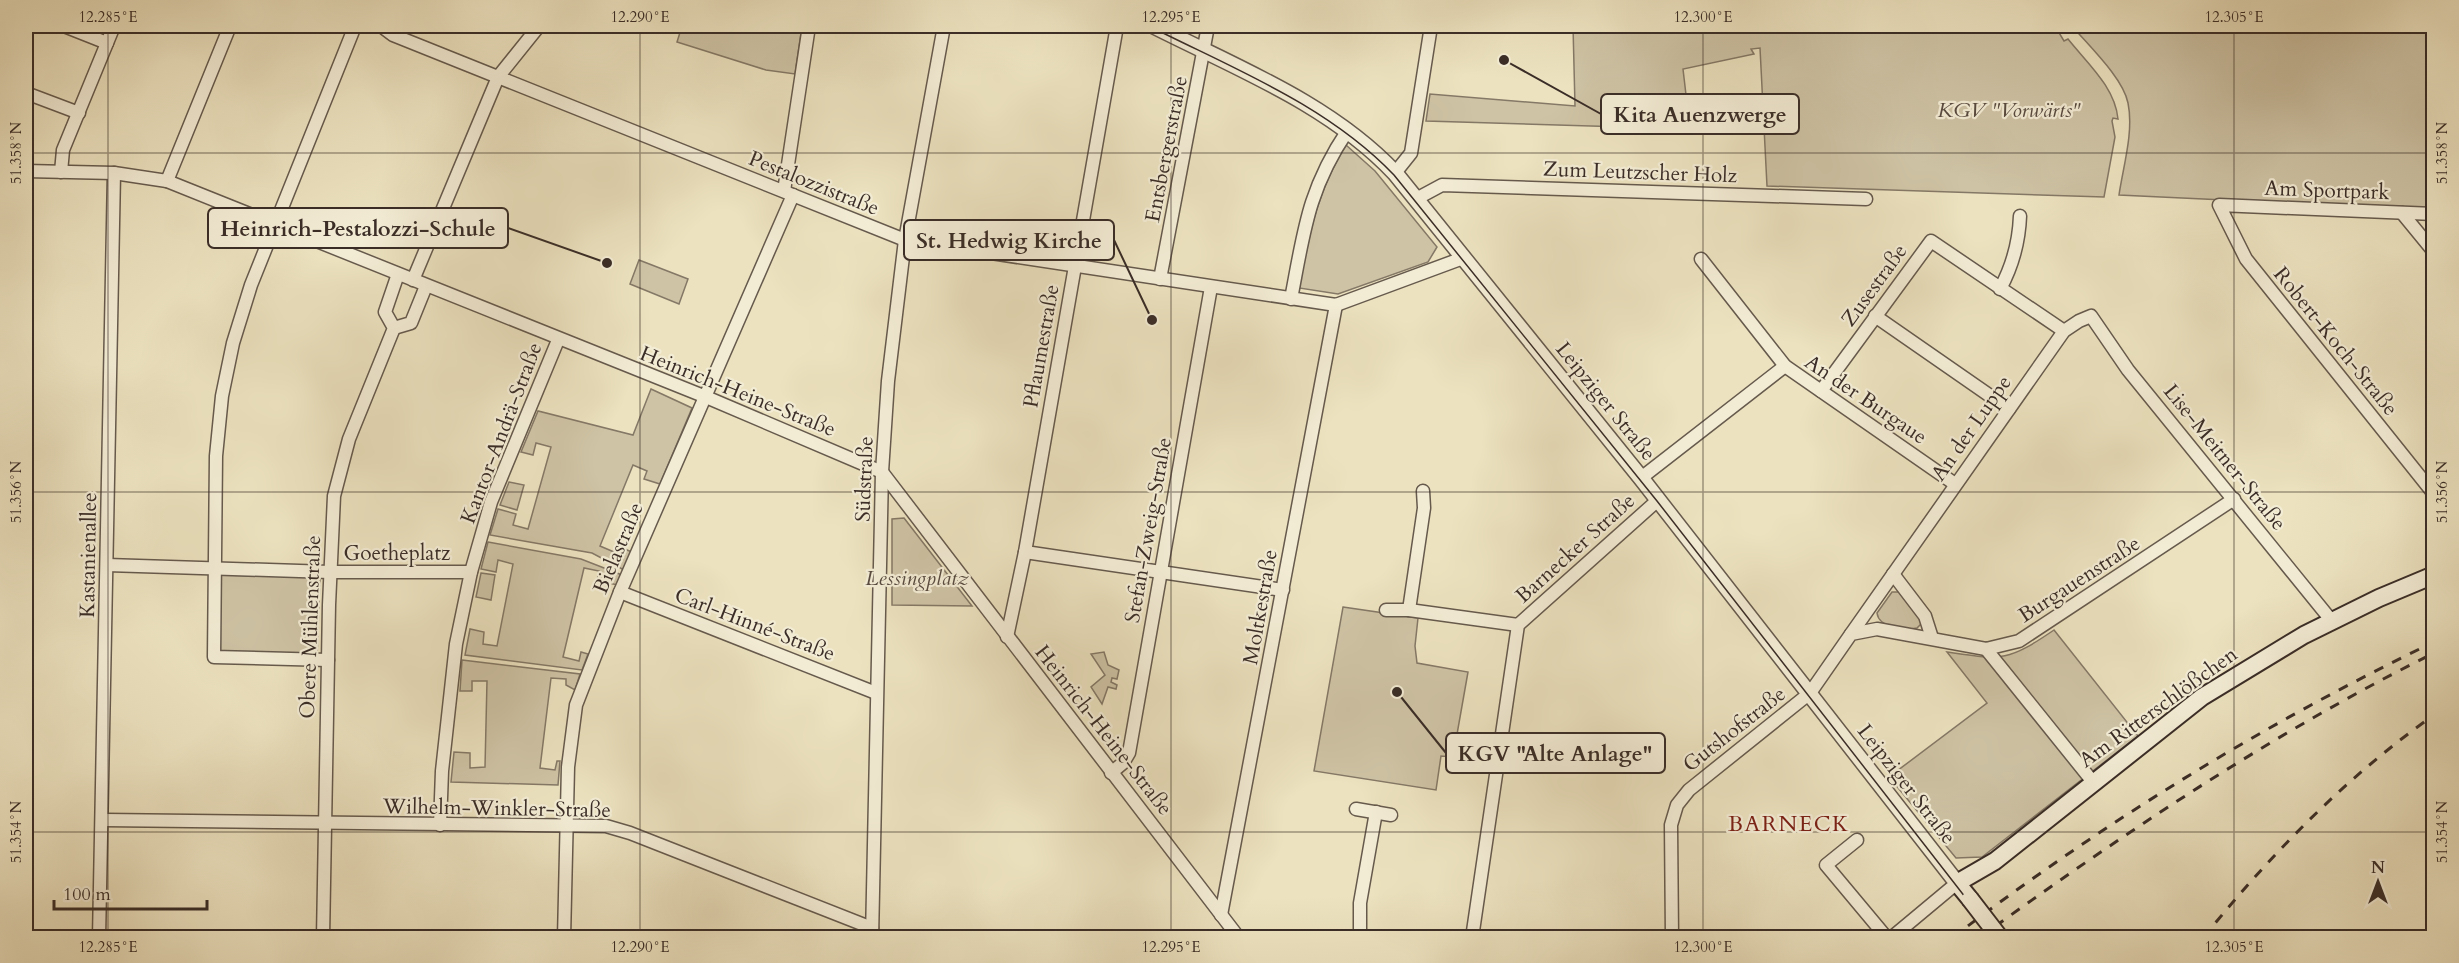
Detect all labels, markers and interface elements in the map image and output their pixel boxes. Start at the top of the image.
text: 12.285°E [78,7,138,27]
text: 12.290°E [610,7,670,27]
text: 12.295°E [1141,7,1201,27]
text: 12.300°E [1673,7,1733,27]
text: 12.305°E [2204,7,2264,27]
street label: Entsbergerstraße [1138,73,1195,225]
callout: Kita Auenzwerge [1601,94,1799,134]
park label: KGV "Vorwärts" [1937,96,2081,125]
text: Kita Auenzwerge [1613,100,1787,130]
text: 51.358°N [6,121,26,184]
text: 51.358°N [2432,121,2452,184]
street label: Pestalozzistraße [744,144,883,223]
street label: Zum Leutzscher Holz [1542,155,1738,190]
street label: Am Sportpark [2264,174,2391,207]
callout: Heinrich-Pestalozzi-Schule [208,208,508,248]
text: Heinrich-Pestalozzi-Schule [220,214,496,244]
callout: St. Hedwig Kirche [904,220,1114,260]
text: St. Hedwig Kirche [916,226,1102,256]
street label: Zusestraße [1835,238,1914,332]
street label: Robert-Koch-Straße [2267,261,2405,422]
street label: Pflaumestraße [1016,282,1067,410]
street label: Leipziger Straße [1549,336,1663,467]
street label: Kantor-Andrä-Straße [454,338,549,528]
street label: Heinrich-Heine-Straße [636,339,840,444]
street label: An der Burgaue [1799,348,1933,451]
street label: An der Luppe [1924,370,2018,487]
street label: Lise-Meitner-Straße [2156,378,2293,537]
street label: Stefan-Zweig-Straße [1118,435,1179,625]
street label: Südstraße [849,436,880,522]
text: 51.356°N [6,460,26,523]
text: 51.356°N [2432,460,2452,523]
street label: Barnecker Straße [1509,487,1642,610]
street label: Kastanienallee [73,492,104,618]
street label: Bielastraße [586,498,651,598]
street label: Burgauenstraße [2013,529,2146,630]
street label: Obere Mühlenstraße [293,535,328,719]
street label: Goetheplatz [344,539,451,568]
street label: Moltkestraße [1236,547,1285,667]
park label: Lessingplatz [865,564,969,593]
street label: Carl-Hinné-Straße [670,581,839,668]
street label: Heinrich-Heine-Straße [1028,639,1179,821]
street label: Am Ritterschlößchen [2073,640,2243,775]
street label: Gutshofstraße [1677,680,1792,779]
street label: Leipziger Straße [1850,718,1963,850]
callout: KGV "Alte Anlage" [1446,733,1665,773]
text: KGV "Alte Anlage" [1457,739,1653,769]
street label: Wilhelm-Winkler-Straße [382,792,611,825]
text: 51.354°N [6,800,26,863]
text: 51.354°N [2432,800,2452,863]
district label: BARNECK [1728,809,1850,839]
north arrow [2348,852,2408,912]
text: N [2371,857,2385,879]
scale bar [54,873,207,911]
text: 100 m [63,882,111,907]
text: 12.285°E [78,937,138,957]
text: 12.290°E [610,937,670,957]
text: 12.295°E [1141,937,1201,957]
text: 12.300°E [1673,937,1733,957]
text: 12.305°E [2204,937,2264,957]

